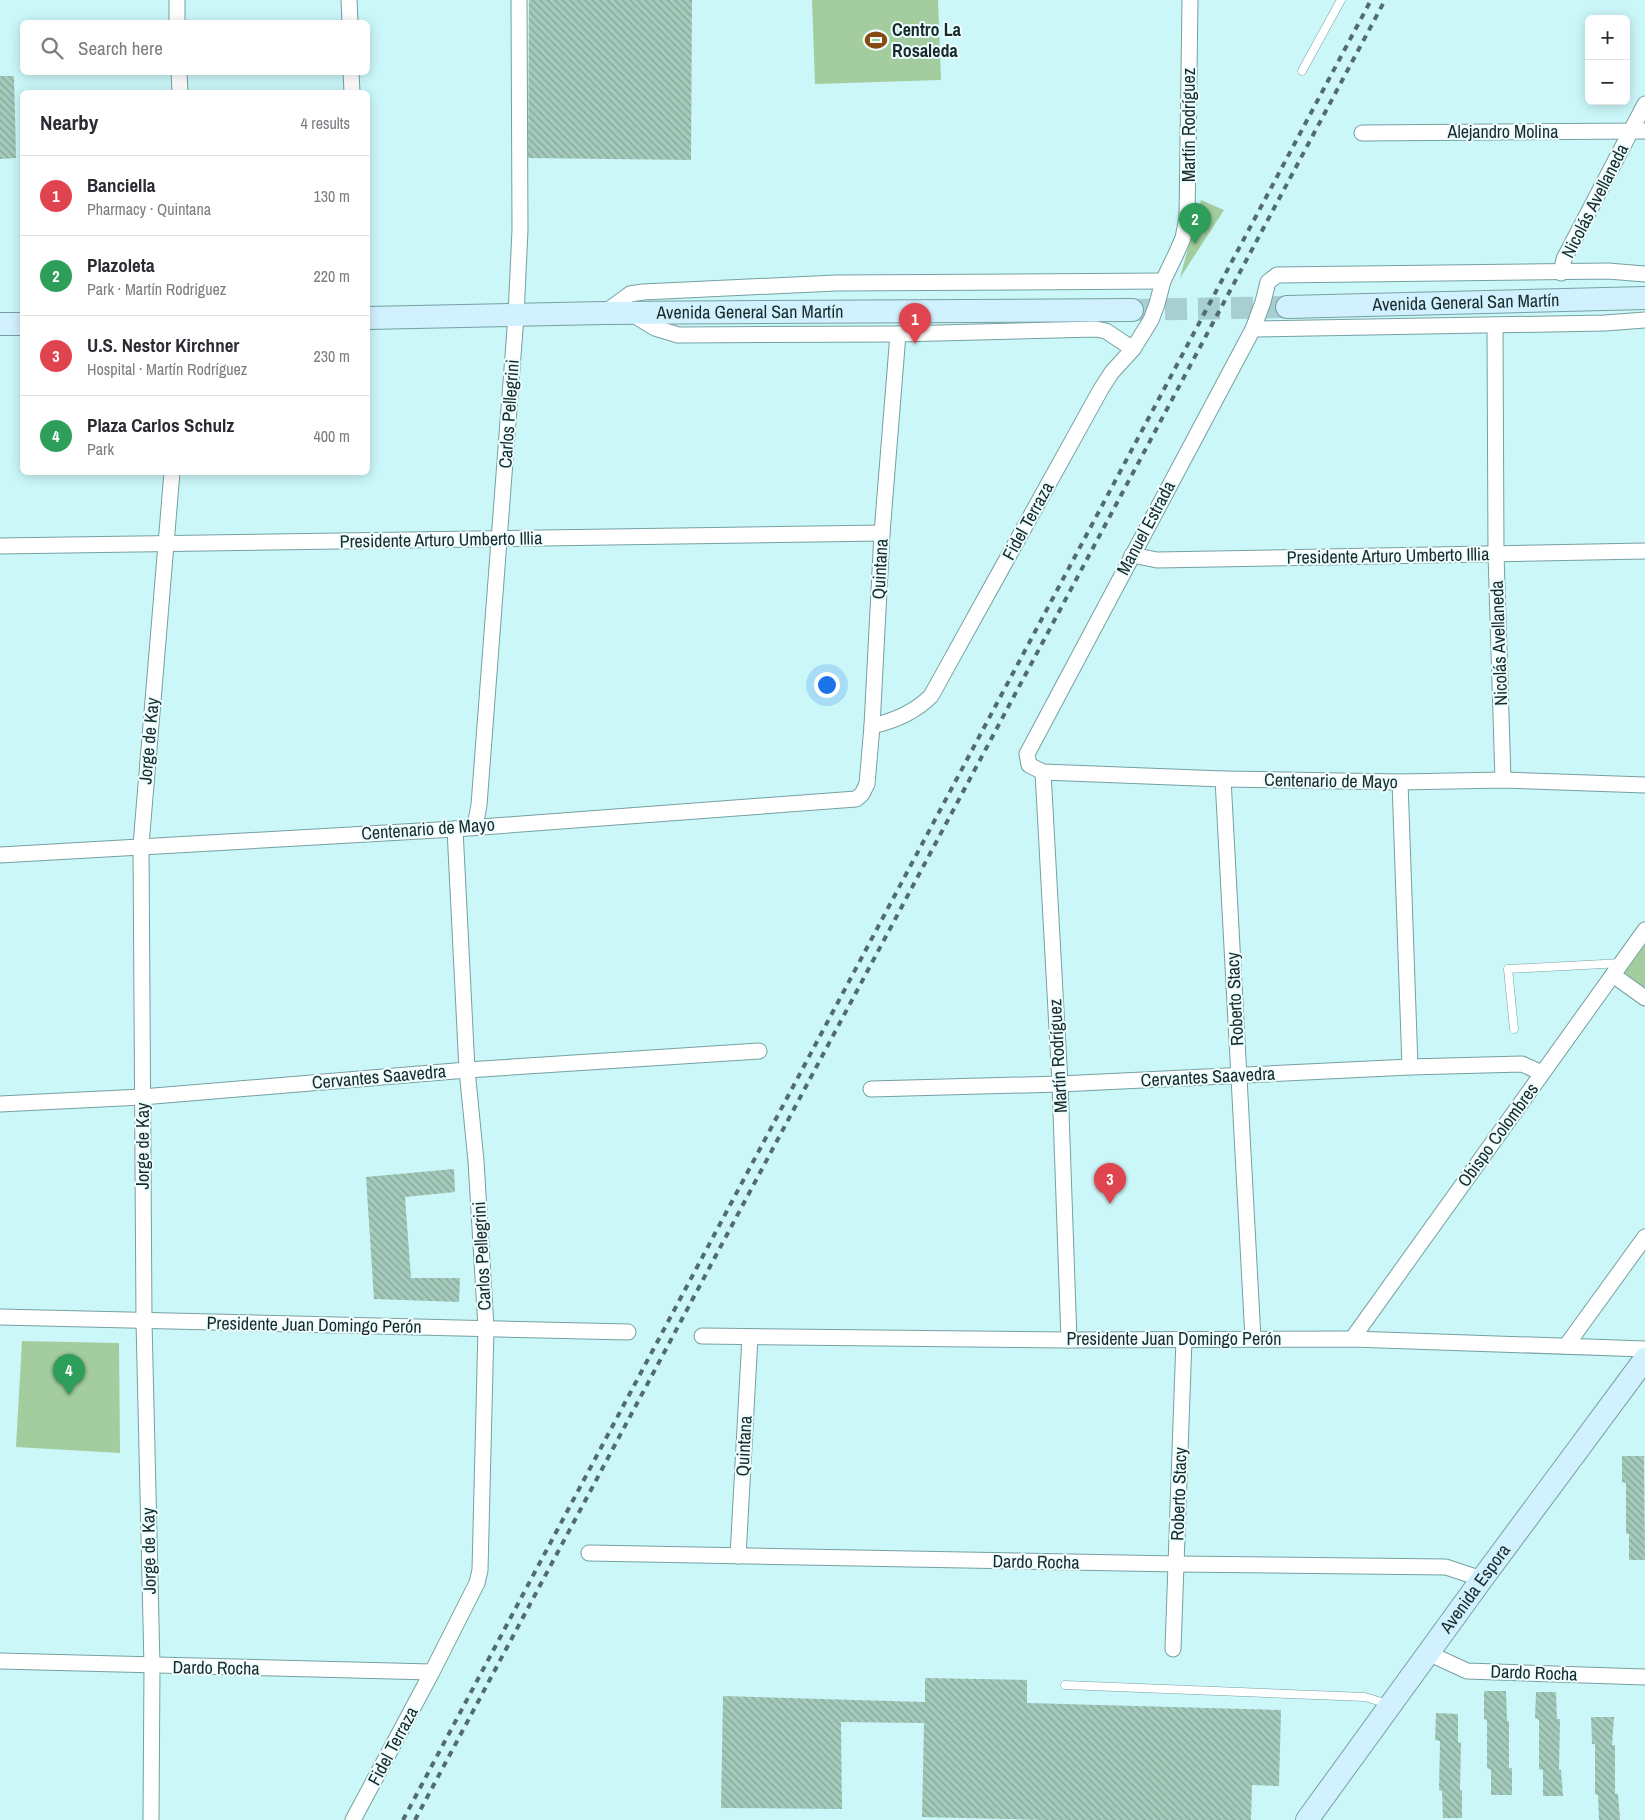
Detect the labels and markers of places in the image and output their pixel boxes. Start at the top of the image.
place label: Centro La Rosaleda [892,17,962,63]
sports icon: Centro La Rosaleda [863,27,889,53]
pin: 2 [1179,203,1211,244]
pin: 1 [899,303,931,344]
pin: 3 [1094,1163,1126,1204]
pin: 4 [53,1354,85,1395]

